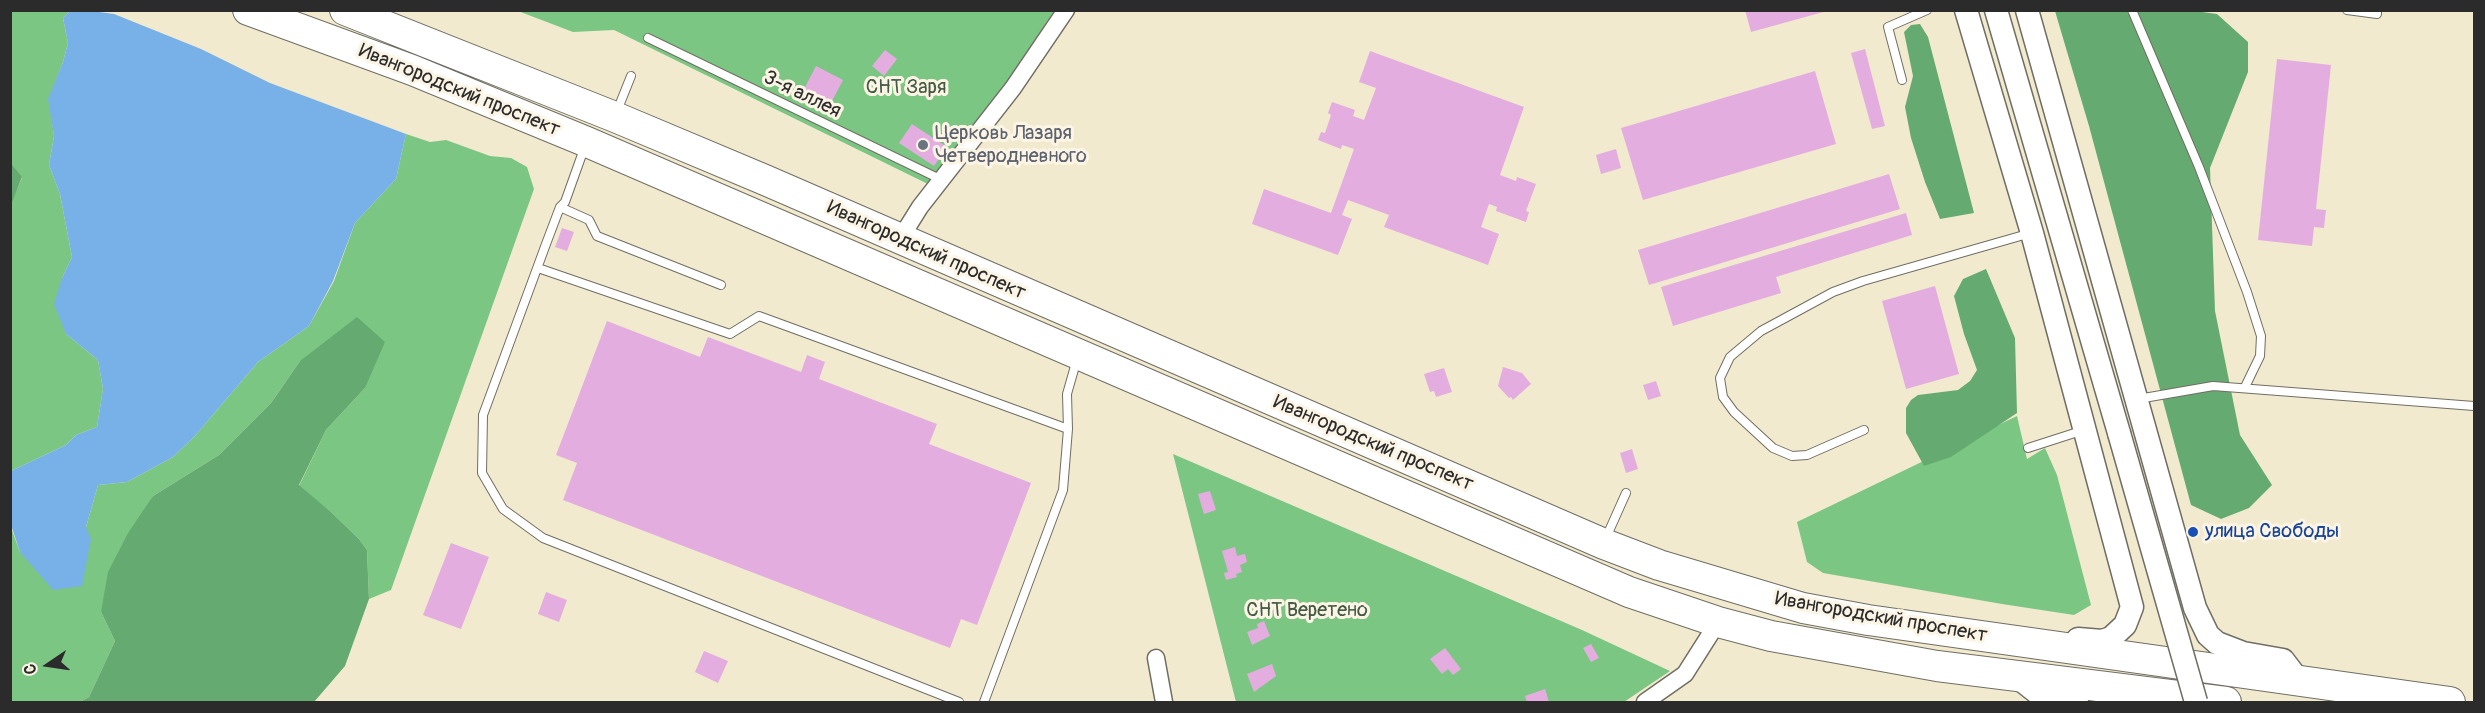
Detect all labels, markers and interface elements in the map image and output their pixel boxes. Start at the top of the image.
street label: Ивангородский проспект [355,40,563,142]
street label: 3-я аллея [759,66,845,124]
park label: СНТ Заря [866,76,946,100]
place label: Церковь Лазаря Четверодневного [935,122,1087,169]
marker: Церковь Лазаря Четверодневного [916,138,930,152]
street label: Ивангородский проспект [823,196,1029,306]
street label: Ивангородский проспект [1269,391,1477,497]
place label: улица Свободы [2205,520,2339,544]
marker: улица Свободы [2186,525,2200,539]
street label: Ивангородский проспект [1773,588,1989,648]
park label: СНТ Веретено [1246,599,1368,623]
north arrow [18,635,78,695]
text: С [20,662,41,676]

